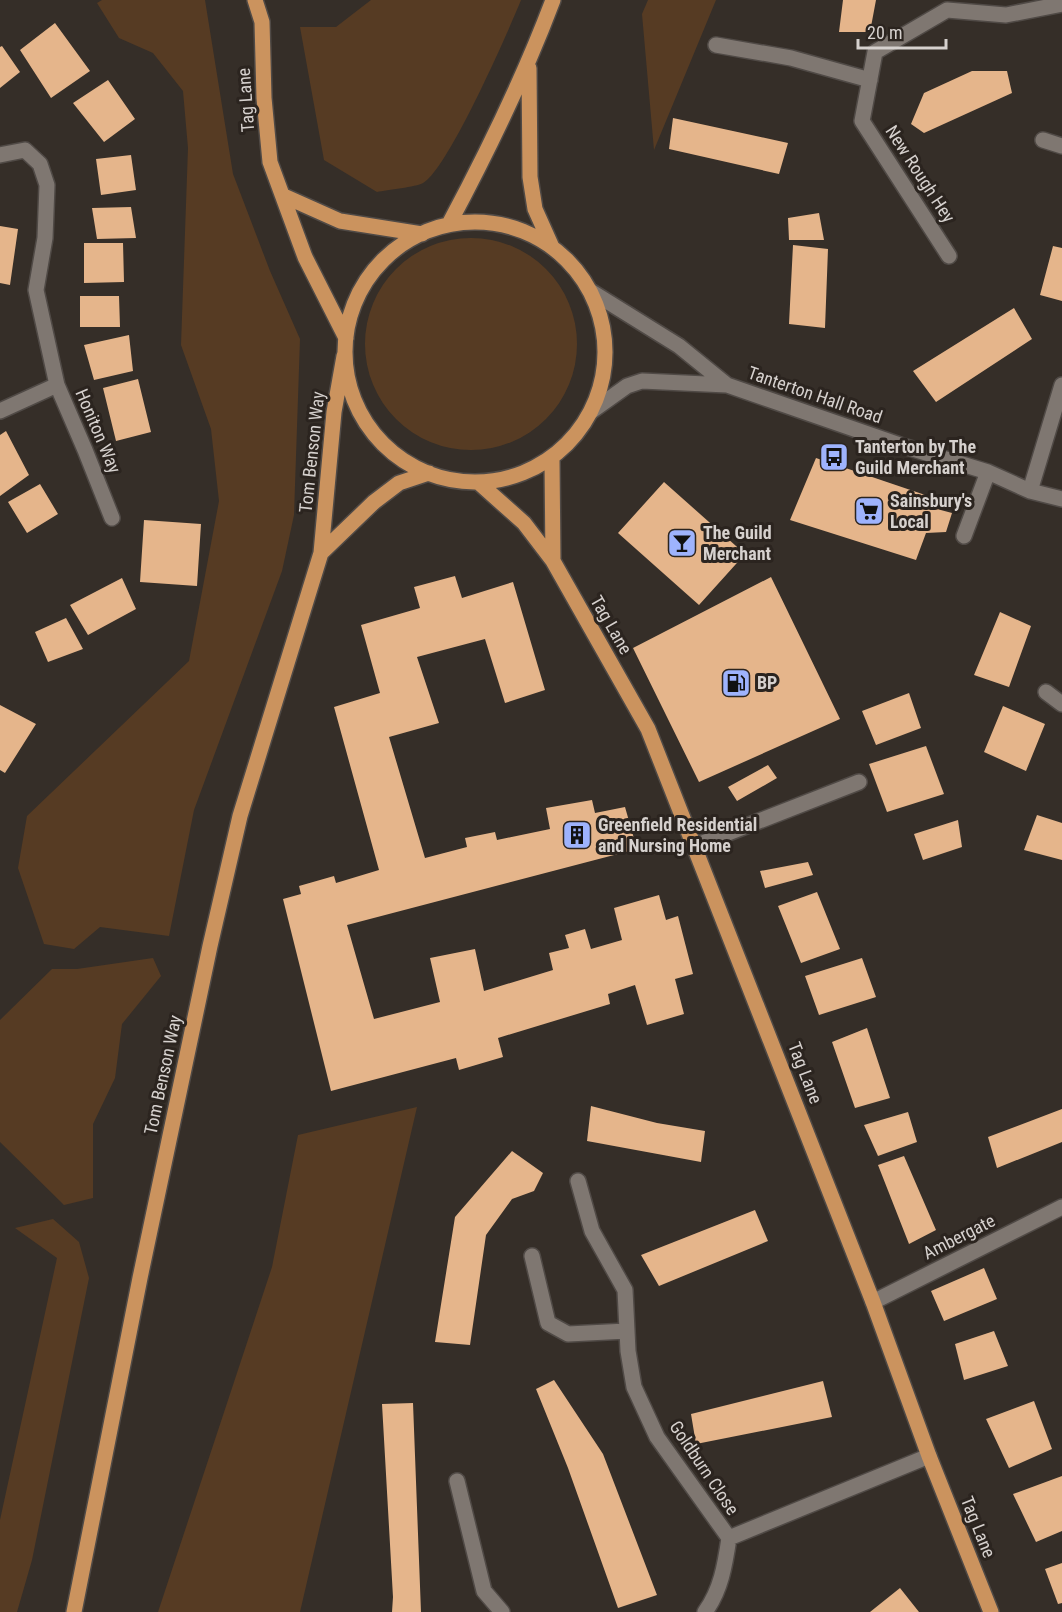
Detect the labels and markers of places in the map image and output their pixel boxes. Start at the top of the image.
place label: Tanterton by The Guild Merchant [855,436,976,478]
bus stop icon: Tanterton by The Guild Merchant [818,441,850,473]
place label: Sainsbury's Local [890,490,972,532]
supermarket icon: Sainsbury's Local [853,495,885,527]
place label: The Guild Merchant [703,522,772,564]
bar icon: The Guild Merchant [666,527,698,559]
fuel station icon: BP [720,667,752,699]
place label: BP [757,672,777,693]
place label: Greenfield Residential and Nursing Home [598,814,757,856]
building icon: Greenfield Residential and Nursing Home [561,819,593,851]

